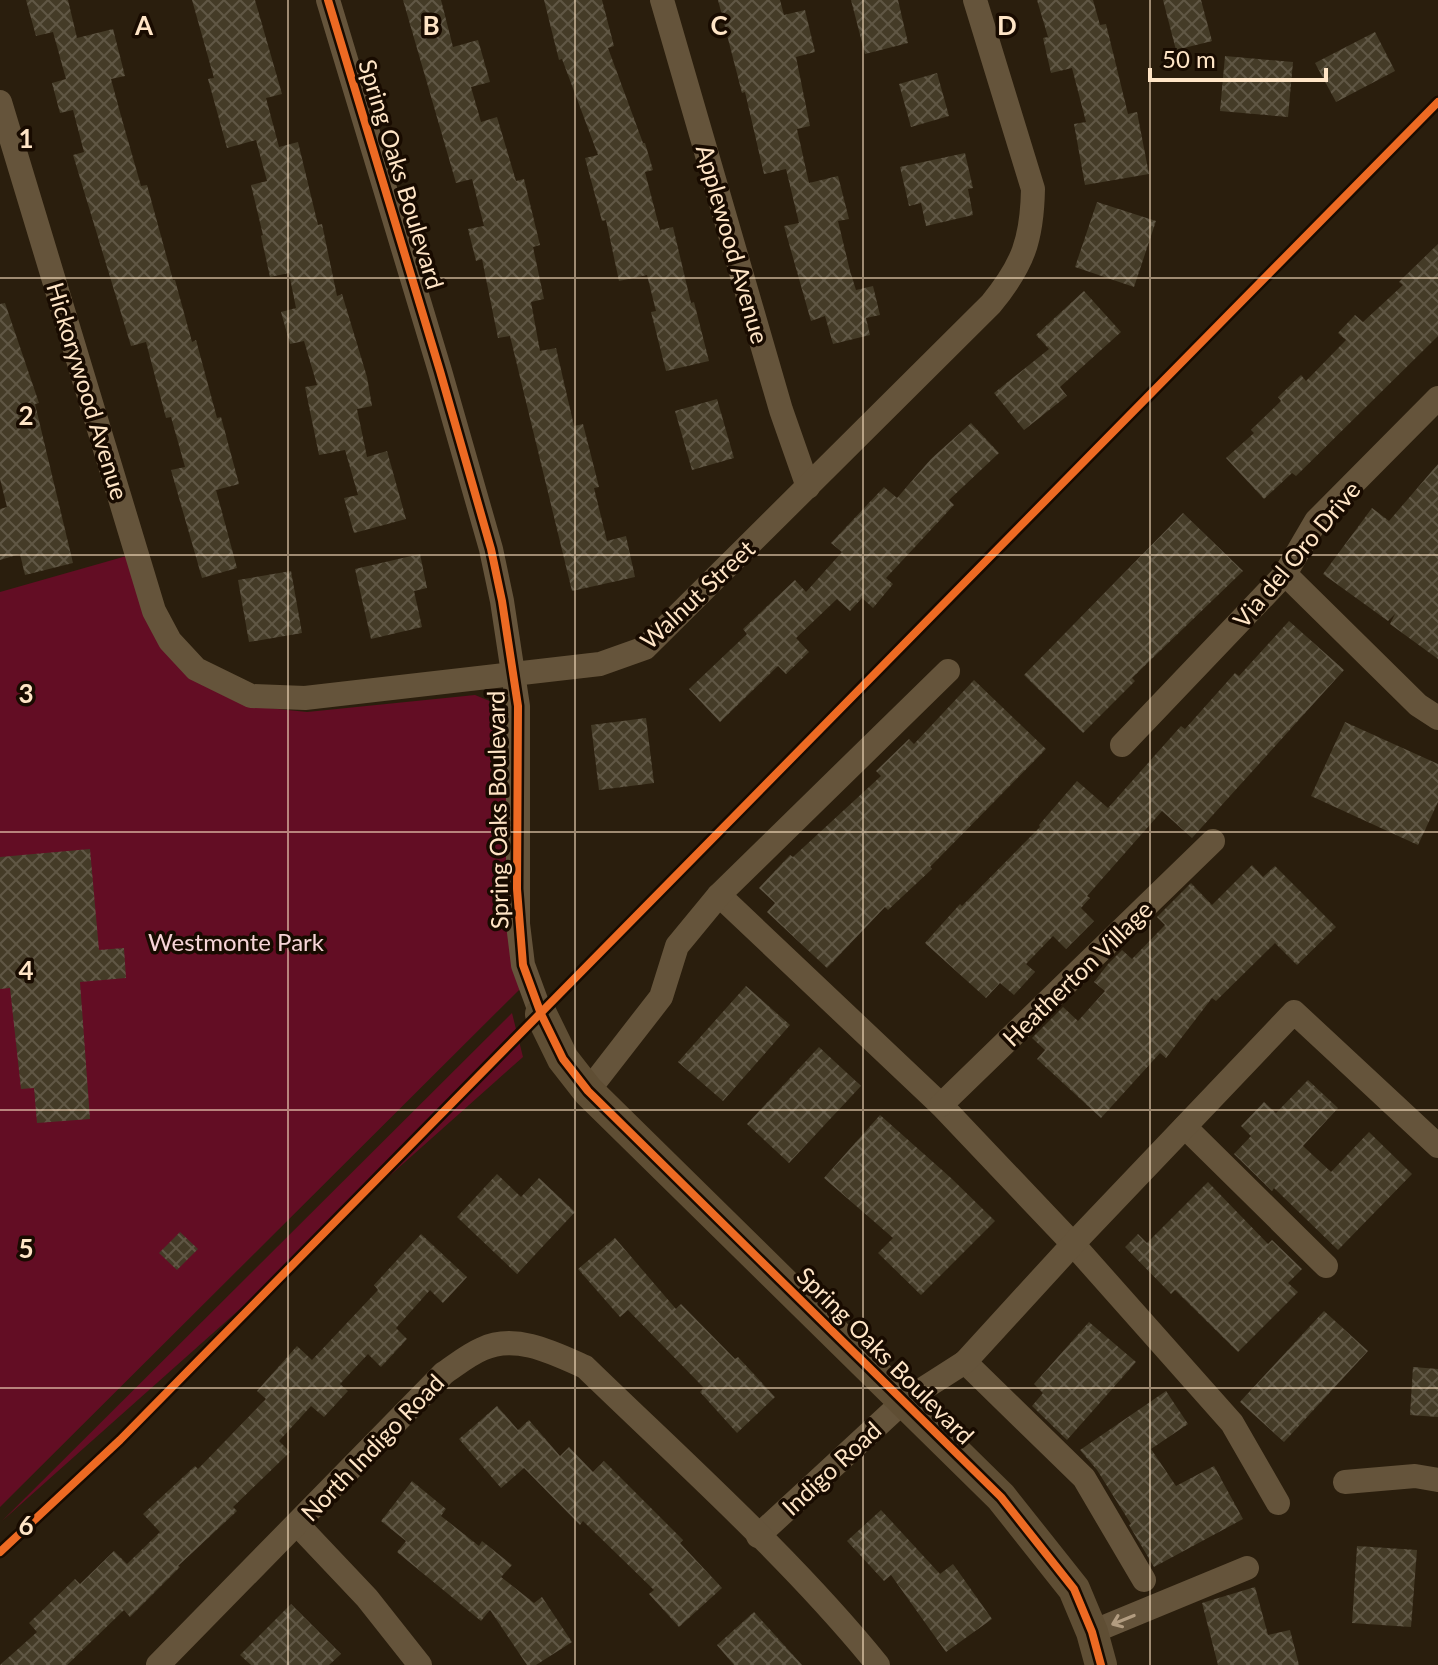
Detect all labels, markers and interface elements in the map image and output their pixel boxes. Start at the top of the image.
text: A [134,9,154,41]
text: B [422,9,440,41]
text: C [710,9,728,41]
text: D [997,9,1017,41]
scale bar [1150,32,1326,82]
text: 50 m [1162,44,1216,73]
street label: Spring Oaks Boulevard [353,56,451,292]
text: 1 [18,122,34,154]
street label: Applewood Avenue [691,141,775,347]
street label: Hickorywood Avenue [41,279,135,503]
text: 2 [18,399,34,431]
street label: Via del Oro Drive [1226,475,1366,633]
street label: Walnut Street [634,533,760,654]
text: 3 [18,677,34,709]
street label: Spring Oaks Boulevard [480,691,514,929]
street label: Heatherton Village [996,894,1158,1052]
park label: Westmonte Park [148,927,325,956]
text: 4 [18,954,34,986]
text: 5 [18,1232,34,1264]
street label: Spring Oaks Boulevard [791,1260,981,1450]
street label: North Indigo Road [295,1368,449,1526]
street label: Indigo Road [776,1415,886,1521]
text: 6 [18,1509,34,1541]
one-way arrow [1111,1613,1136,1628]

